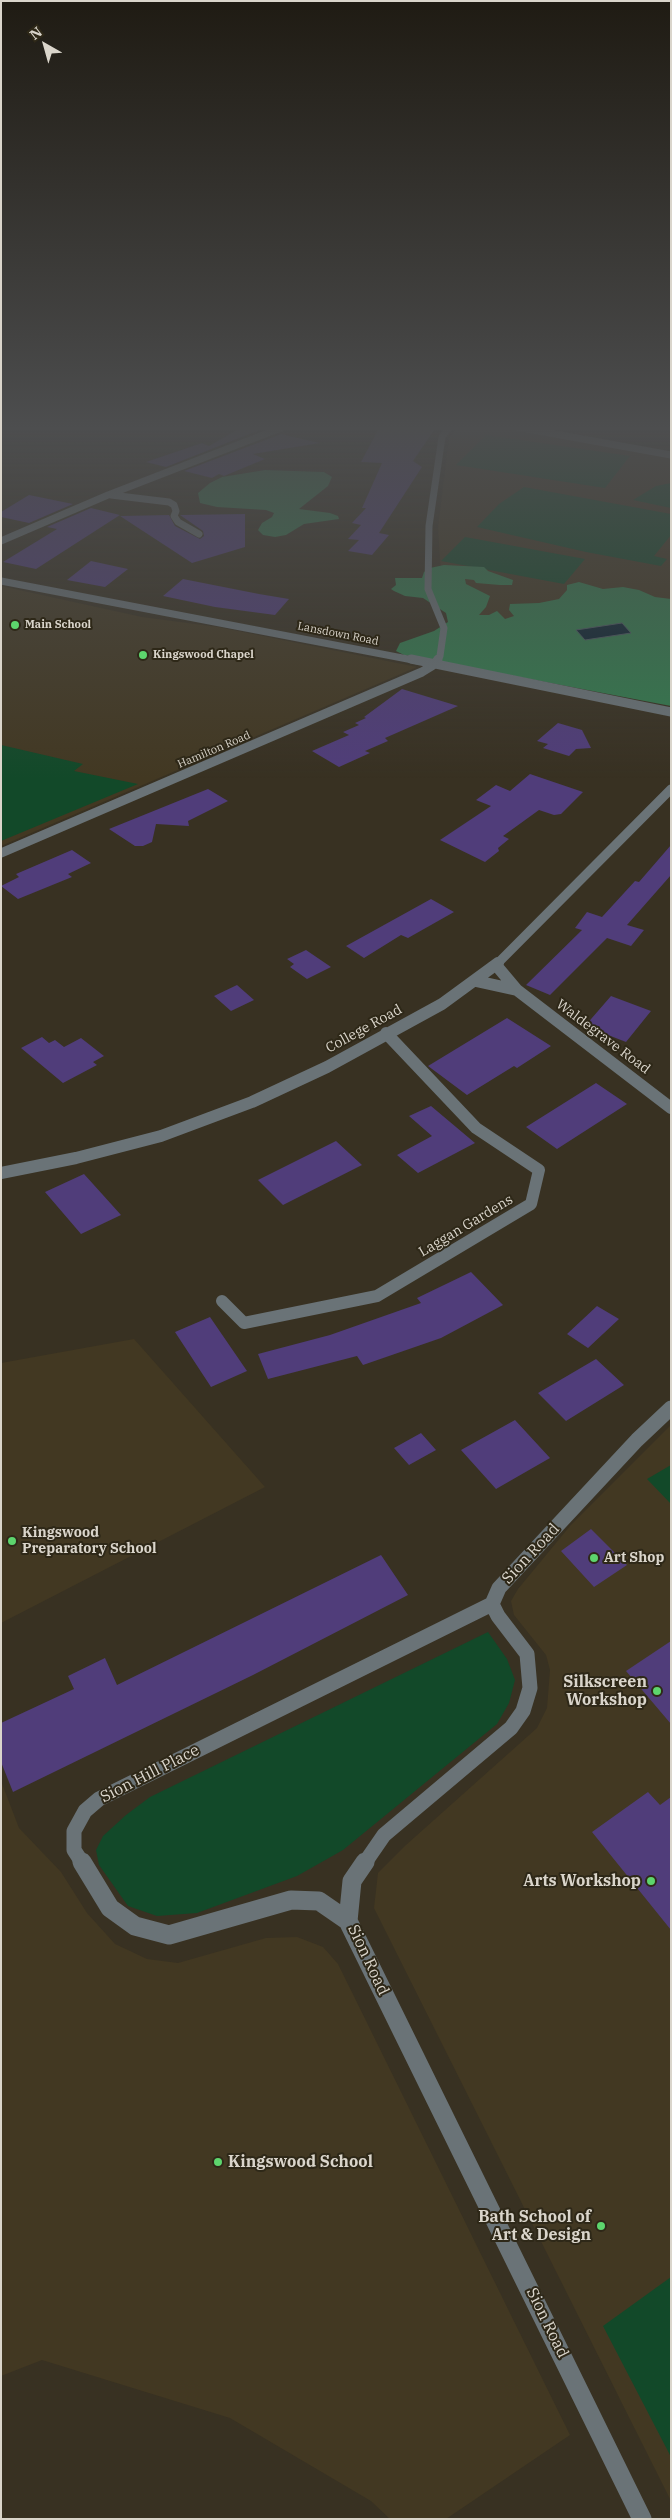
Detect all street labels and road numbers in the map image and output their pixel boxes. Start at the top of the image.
street label: Lansdown Road [296,620,380,648]
street label: Hamilton Road [176,729,252,771]
street label: Waldegrave Road [553,996,653,1078]
street label: College Road [323,1001,405,1057]
street label: Laggan Gardens [416,1191,516,1261]
street label: Sion Road [498,1520,564,1588]
street label: Sion Hill Place [97,1741,203,1807]
street label: Sion Road [343,1922,393,1998]
street label: Sion Road [522,2285,572,2361]

